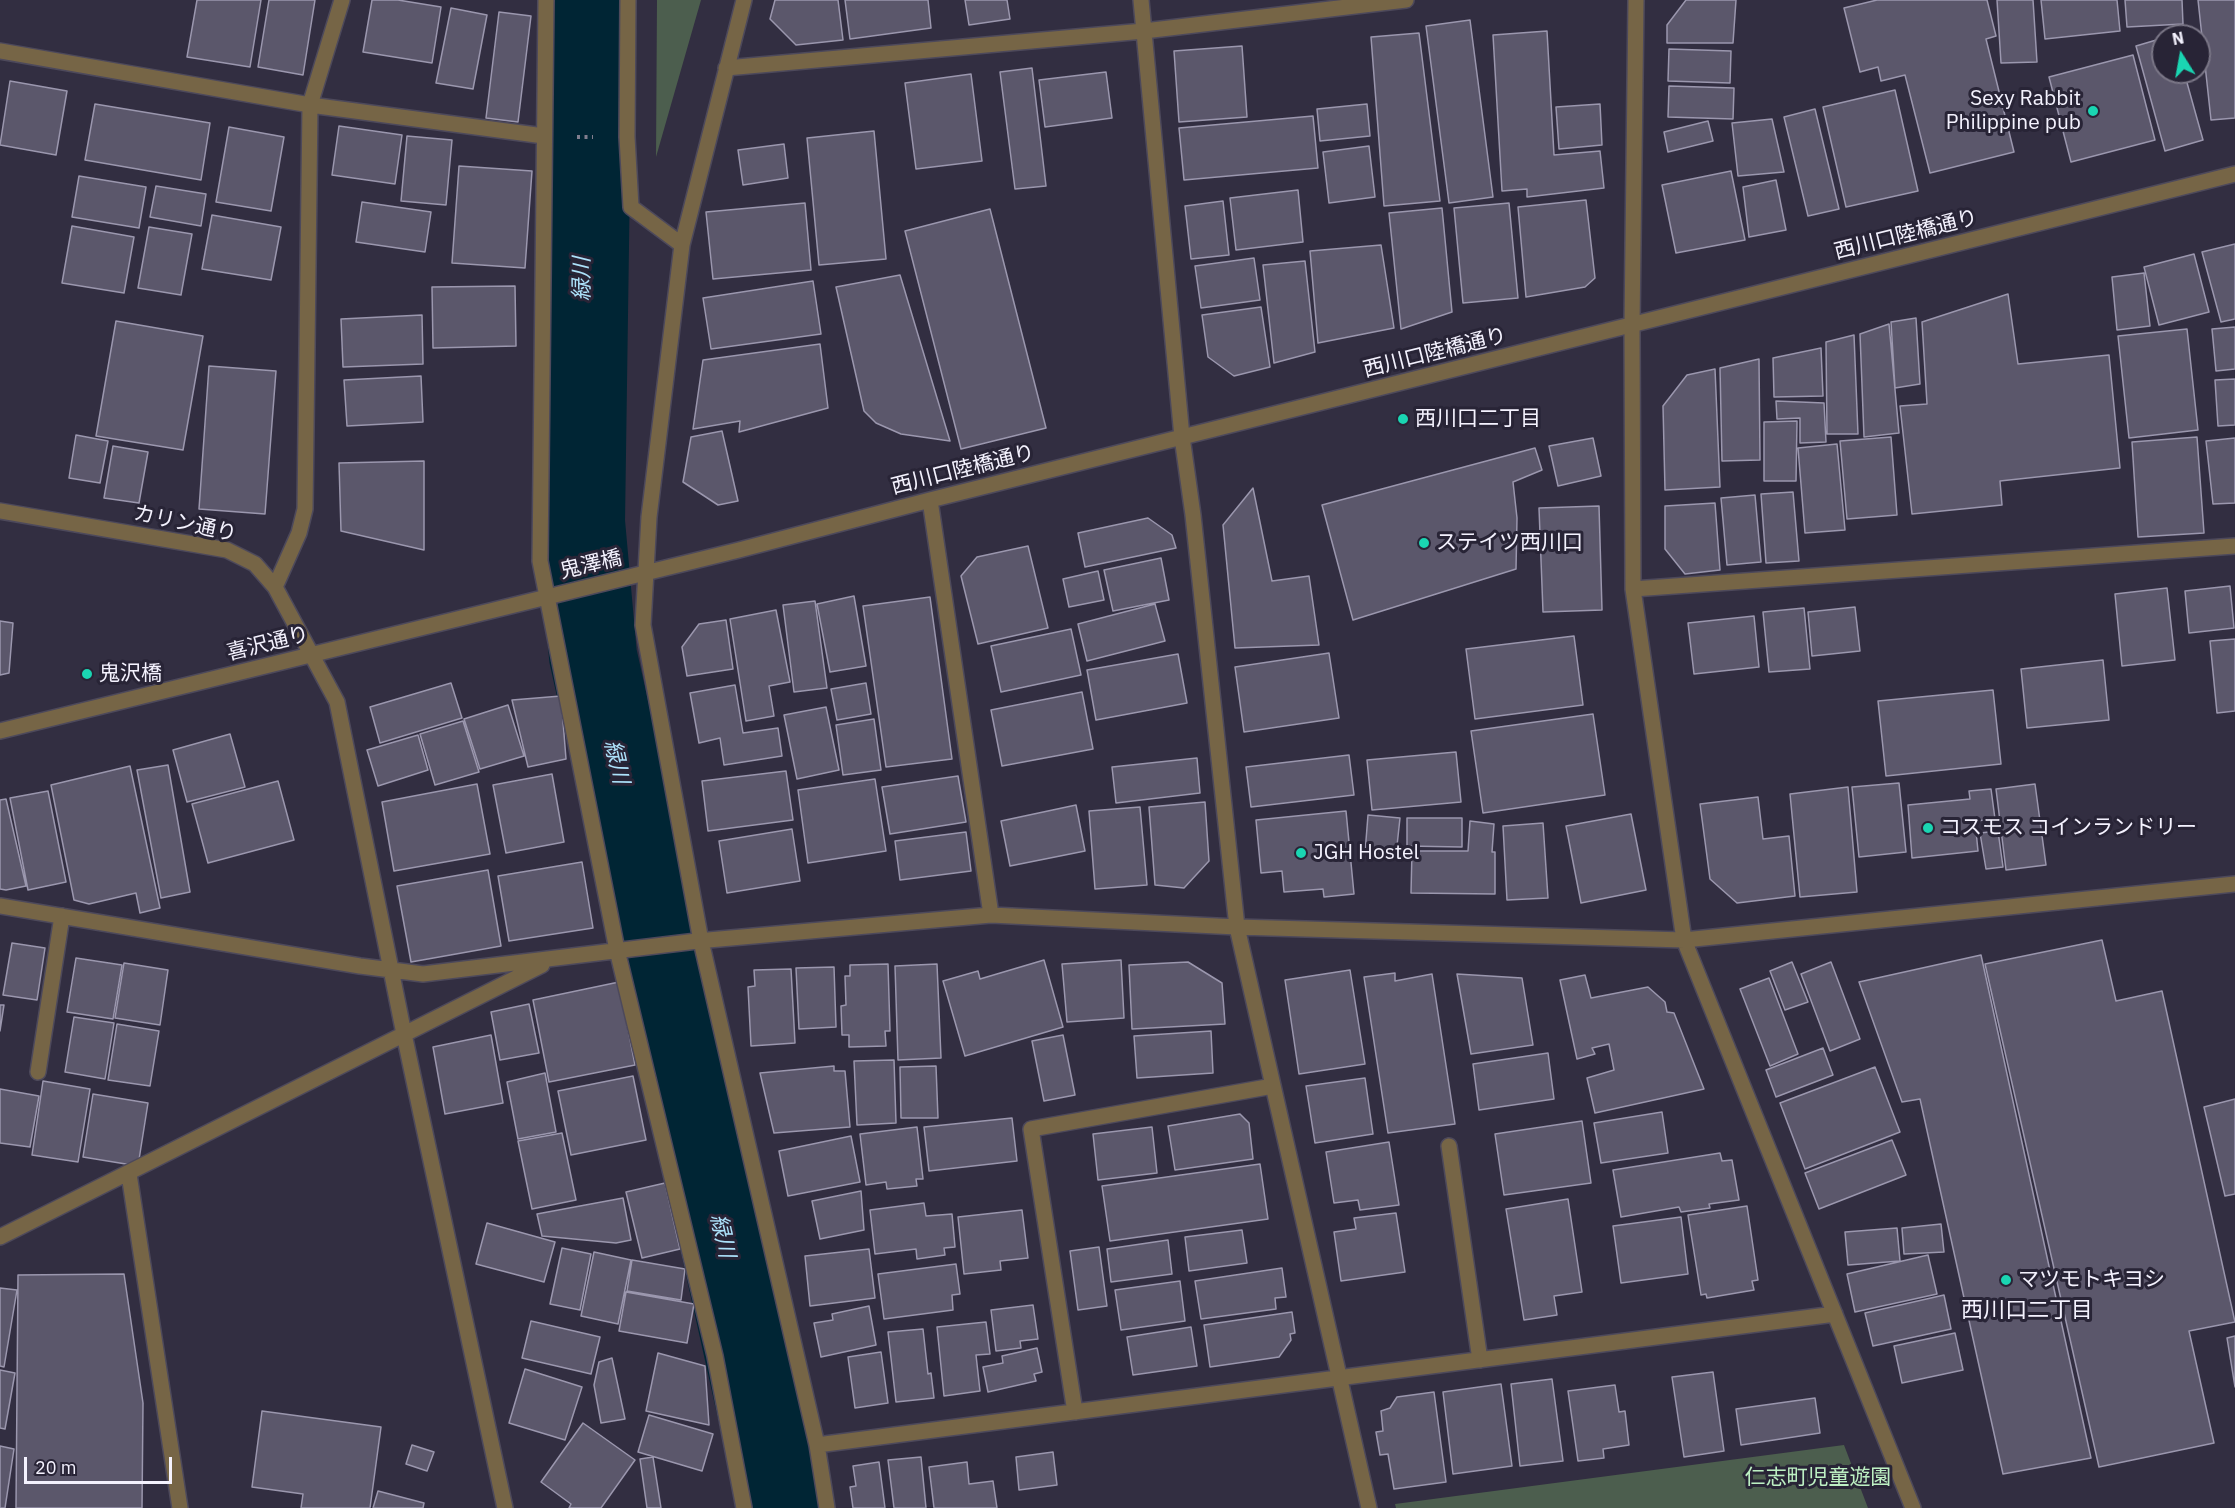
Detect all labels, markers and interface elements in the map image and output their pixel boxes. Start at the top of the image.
north arrow [2151,24,2211,84]
text: N [2170,27,2186,49]
place label: Sexy Rabbit Philippine pub [1946,86,2081,136]
marker: Sexy Rabbit Philippine pub [2086,104,2100,118]
street label: 西川口陸橋通り [1832,205,1980,265]
water label: 緑川 [570,257,596,301]
street label: 西川口陸橋通り [1361,323,1509,383]
place label: 西川口二丁目 [1415,406,1541,432]
marker: 西川口二丁目 [1396,412,1410,426]
street label: 西川口陸橋通り [889,440,1037,500]
street label: カリン通り [131,501,239,547]
place label: ステイツ西川口 [1436,530,1583,556]
marker: ステイツ西川口 [1417,536,1431,550]
street label: 鬼澤橋 [557,546,625,584]
street label: 喜沢通り [224,622,312,666]
place label: 鬼沢橋 [99,661,162,687]
marker: 鬼沢橋 [80,667,94,681]
water label: 緑川 [598,738,634,786]
place label: コスモス コインランドリー [1940,815,2197,841]
marker: コスモス コインランドリー [1921,821,1935,835]
place label: JGH Hostel [1313,840,1419,866]
marker: JGH Hostel [1294,846,1308,860]
water label: 緑川 [704,1212,740,1260]
place label: マツモトキヨシ [2018,1267,2165,1293]
marker: マツモトキヨシ [1999,1273,2013,1287]
district label: 西川口二丁目 [1961,1298,2093,1324]
scale bar [27,1445,176,1483]
text: 20 m [35,1456,77,1479]
park label: 仁志町児童遊園 [1745,1465,1891,1491]

